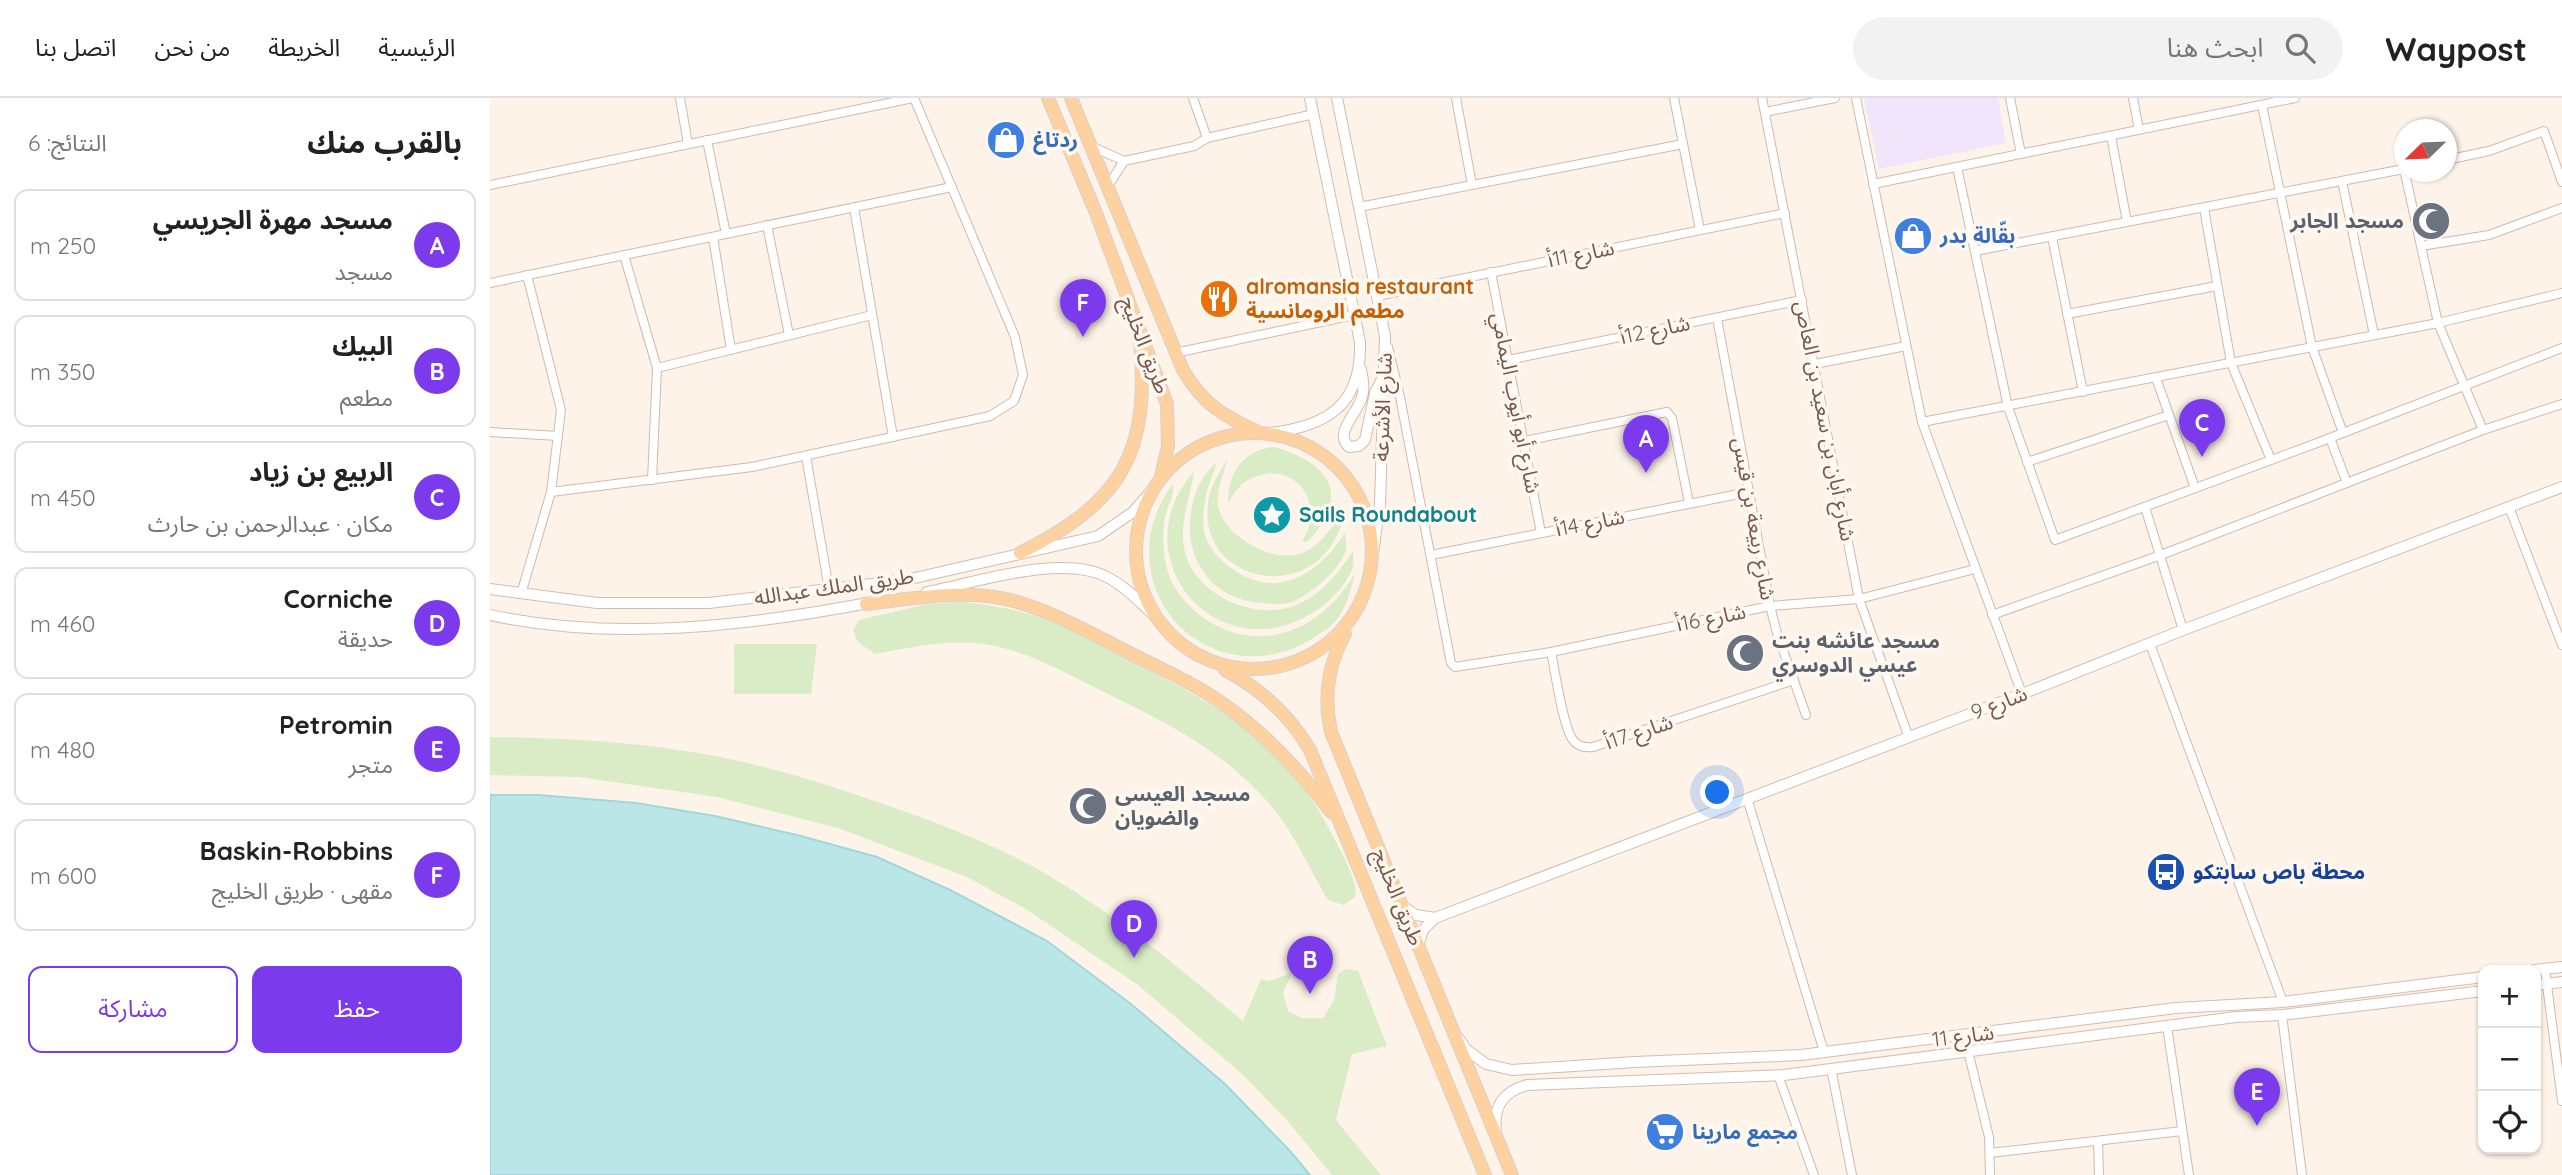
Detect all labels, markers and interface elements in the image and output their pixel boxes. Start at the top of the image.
search box [1853,17,2343,80]
text: Waypost [2385,28,2527,69]
icon: search [2281,29,2319,67]
text: ابحث هنا [2167,31,2263,64]
text: اتصل بنا [35,32,116,62]
text: من نحن [154,32,230,62]
text: الخريطة [268,32,340,62]
text: الرئيسية [378,32,455,62]
shop icon: ردتاغ [985,119,1027,161]
north arrow [2394,119,2457,182]
text: بالقرب منك [307,123,462,161]
place label: ردتاغ [1033,126,1078,155]
text: النتائج: 6 [28,128,107,157]
mosque icon: مسجد الجابر [2410,200,2452,242]
text: مسجد مهرة الجريسي [153,203,393,236]
place label: مسجد الجابر [2289,207,2404,233]
shop icon: بقّالة بدر [1892,215,1934,257]
place label: بقّالة بدر [1939,220,2015,248]
text: 250 m [30,231,96,260]
text: A [430,231,444,260]
street label: شارع 11أ [1545,234,1617,275]
text: مسجد [334,257,393,286]
place label: alromansia restaurant مطعم الرومانسية [1246,273,1474,326]
restaurant icon: alromansia restaurant مطعم الرومانسية [1198,278,1240,320]
pin: F [1060,279,1106,337]
street label: طريق الخليج [1113,292,1176,398]
street label: شارع أبان بن سعيد بن العاص [1787,299,1862,544]
street label: شارع 12أ [1617,309,1693,352]
street label: شارع أبو أيوب اليمامي [1483,310,1547,496]
text: البيك [332,329,393,362]
street label: شارع الأشرعة [1367,352,1400,462]
text: 350 m [30,357,96,386]
text: B [429,357,445,386]
text: مطعم [340,383,393,412]
pin: C [2179,399,2225,457]
pin: A [1623,415,1669,473]
street label: شارع ربيعة بن قيس [1725,435,1782,603]
text: الربيع بن زياد [249,455,393,488]
text: 450 m [30,483,96,512]
text: C [430,483,444,512]
place icon: Sails Roundabout [1251,494,1293,536]
place label: Sails Roundabout [1299,501,1477,527]
street label: شارع 14أ [1553,503,1627,544]
text: مكان · عبدالرحمن بن حارث [148,509,393,538]
street label: طريق الملك عبدالله [752,562,915,611]
text: Corniche [283,582,393,615]
street label: شارع 16أ [1673,598,1749,640]
text: 460 m [30,609,95,638]
text: D [429,609,445,638]
text: حديقة [338,624,393,653]
place label: مسجد عائشه بنت عيسي الدوسري [1772,627,1940,682]
mosque icon: مسجد عائشه بنت عيسي الدوسري [1724,632,1766,674]
street label: شارع 9 [1967,679,2032,727]
text: Petromin [279,708,393,741]
street label: شارع 17أ [1601,708,1677,757]
text: 480 m [30,735,96,764]
text: E [430,735,444,764]
text: متجر [349,750,393,779]
your location [1700,775,1734,809]
place label: مسجد العيسى والضويان [1115,780,1251,830]
mosque icon: مسجد العيسى والضويان [1067,785,1109,827]
text: Baskin-Robbins [200,834,393,867]
street label: طريق الخليج [1365,844,1430,950]
bus stop icon: محطة باص سابتكو [2145,851,2187,893]
place label: محطة باص سابتكو [2193,858,2365,884]
text: 600 m [30,861,97,890]
text: F [431,861,443,890]
text: مقهى · طريق الخليج [212,876,393,905]
pin: D [1111,900,1157,958]
pin: B [1287,936,1333,994]
map controls [2478,965,2541,1154]
button: + [2478,965,2541,1028]
button: مشاركة [28,966,238,1053]
button: حفظ [252,966,462,1053]
street label: شارع 11 [1930,1018,1996,1055]
button: − [2478,1028,2541,1091]
pin: E [2234,1068,2280,1126]
button: locate [2478,1091,2541,1154]
supermarket icon: مجمع مارينا [1644,1111,1686,1153]
place label: مجمع مارينا [1692,1118,1798,1147]

